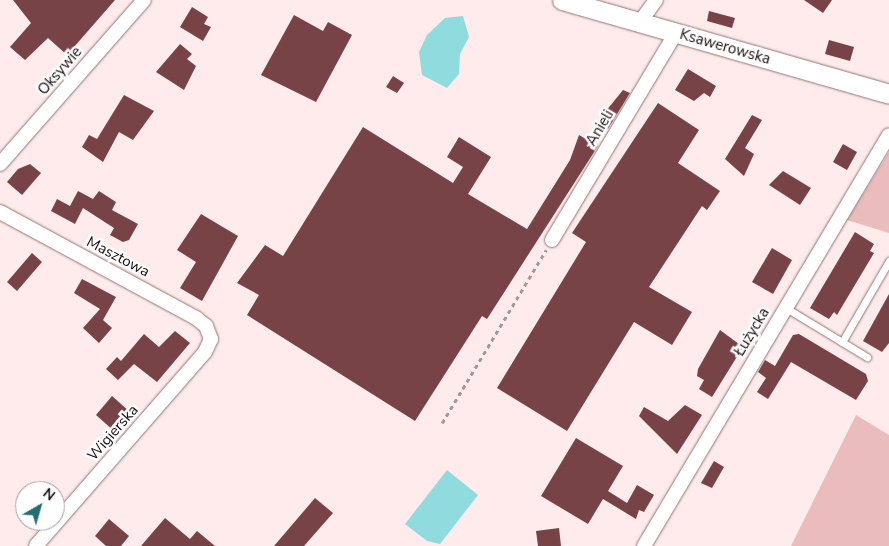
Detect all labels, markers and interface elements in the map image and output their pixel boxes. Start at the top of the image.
street label: Ksawerowska [678,25,772,69]
street label: Oksywie [34,43,86,99]
street label: Anieli [582,107,618,149]
street label: Masztowa [83,233,153,281]
street label: Łużycka [731,305,773,359]
street label: Wigierska [84,401,142,465]
north arrow [15,481,65,531]
text: N [39,484,59,505]

